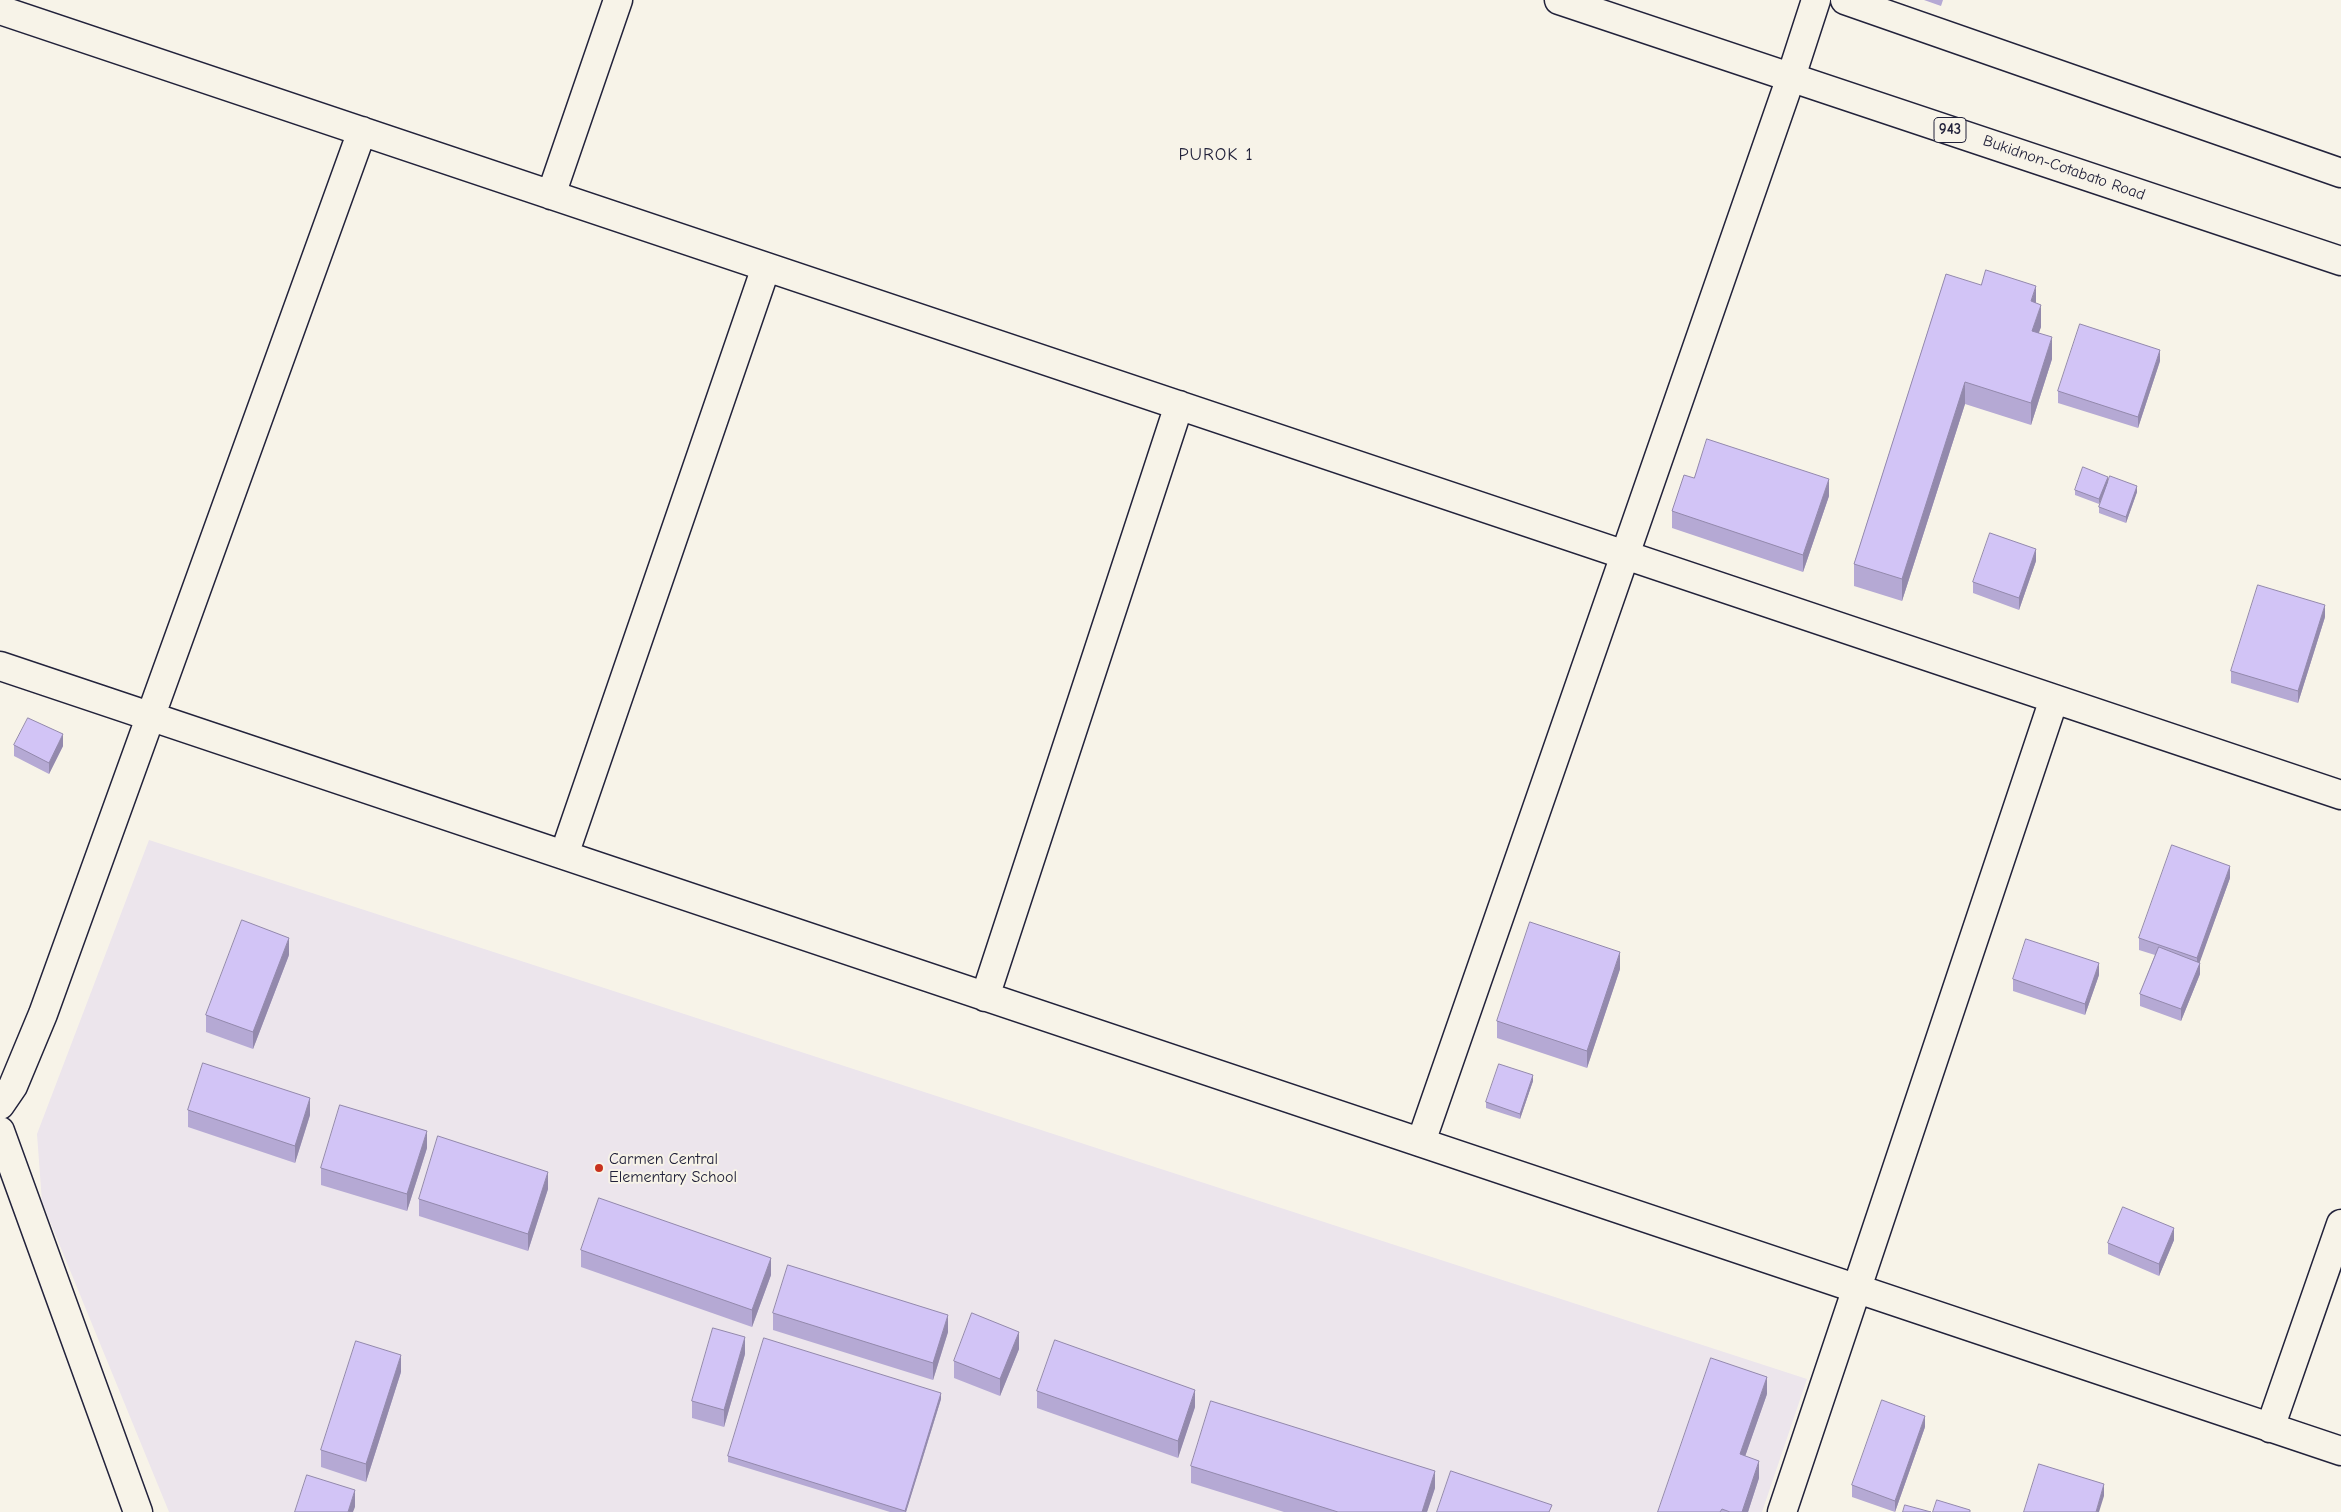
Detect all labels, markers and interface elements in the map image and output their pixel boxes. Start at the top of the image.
road number: 943 [1934,118,1966,142]
street label: Bukidnon-Cotabato Road [1980,131,2148,205]
district label: PUROK 1 [1178,144,1254,166]
place label: Carmen Central Elementary School [609,1149,737,1187]
marker: Carmen Central Elementary School [593,1162,605,1174]

